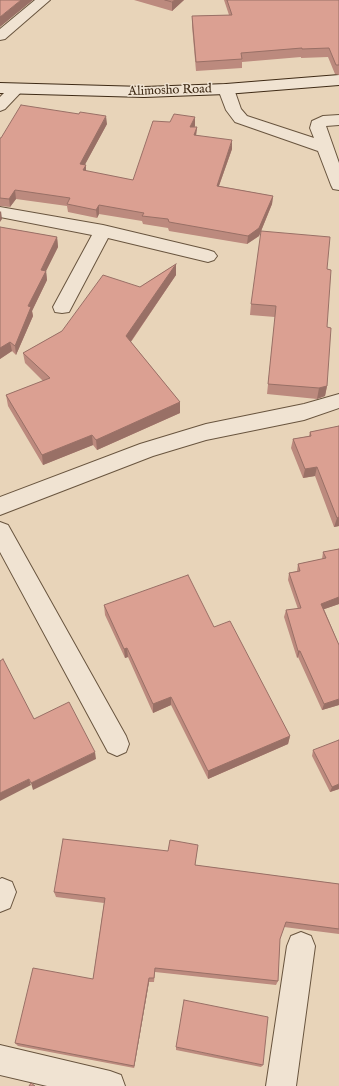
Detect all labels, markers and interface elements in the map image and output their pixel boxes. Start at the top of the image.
street label: Alimosho Road [128,82,212,100]

